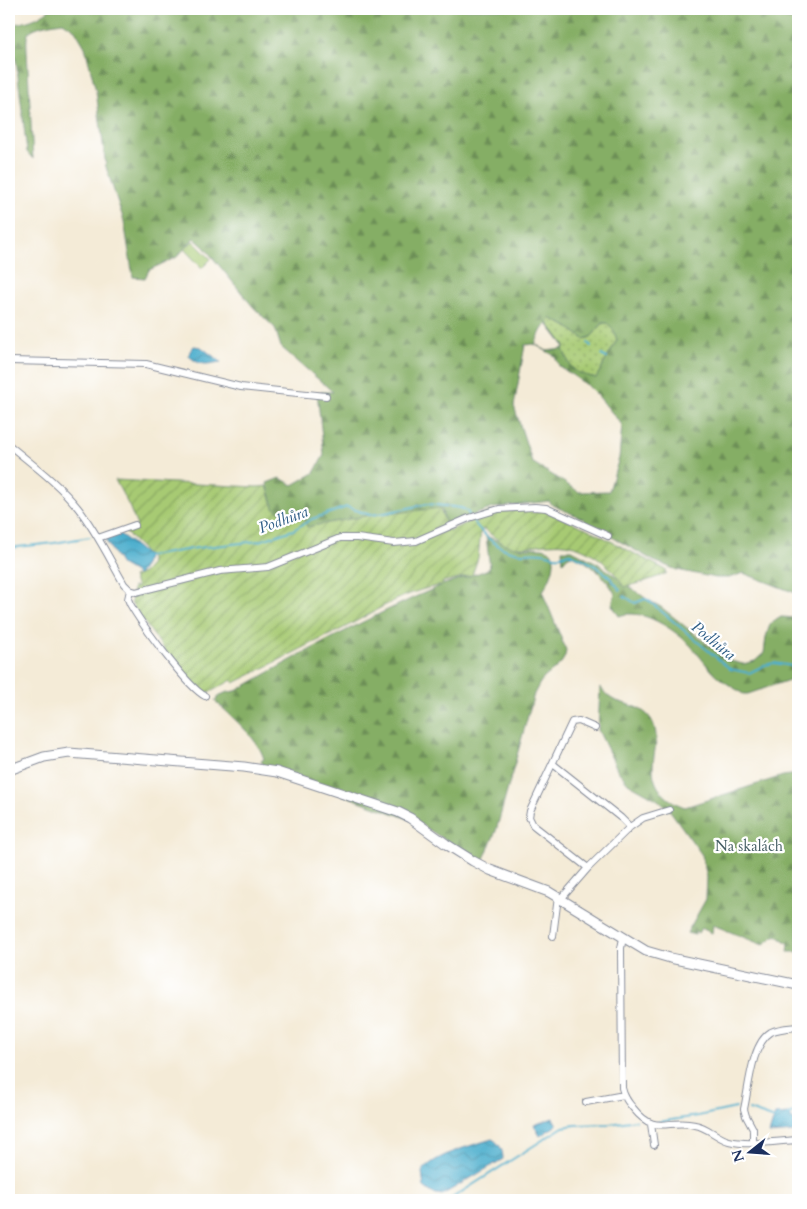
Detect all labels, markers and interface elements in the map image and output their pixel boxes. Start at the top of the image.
water label: Podhůra [256,501,311,539]
water label: Podhůra [687,616,740,665]
park label: Na skalách [715,836,784,856]
north arrow [724,1126,774,1176]
text: N [727,1147,749,1164]

